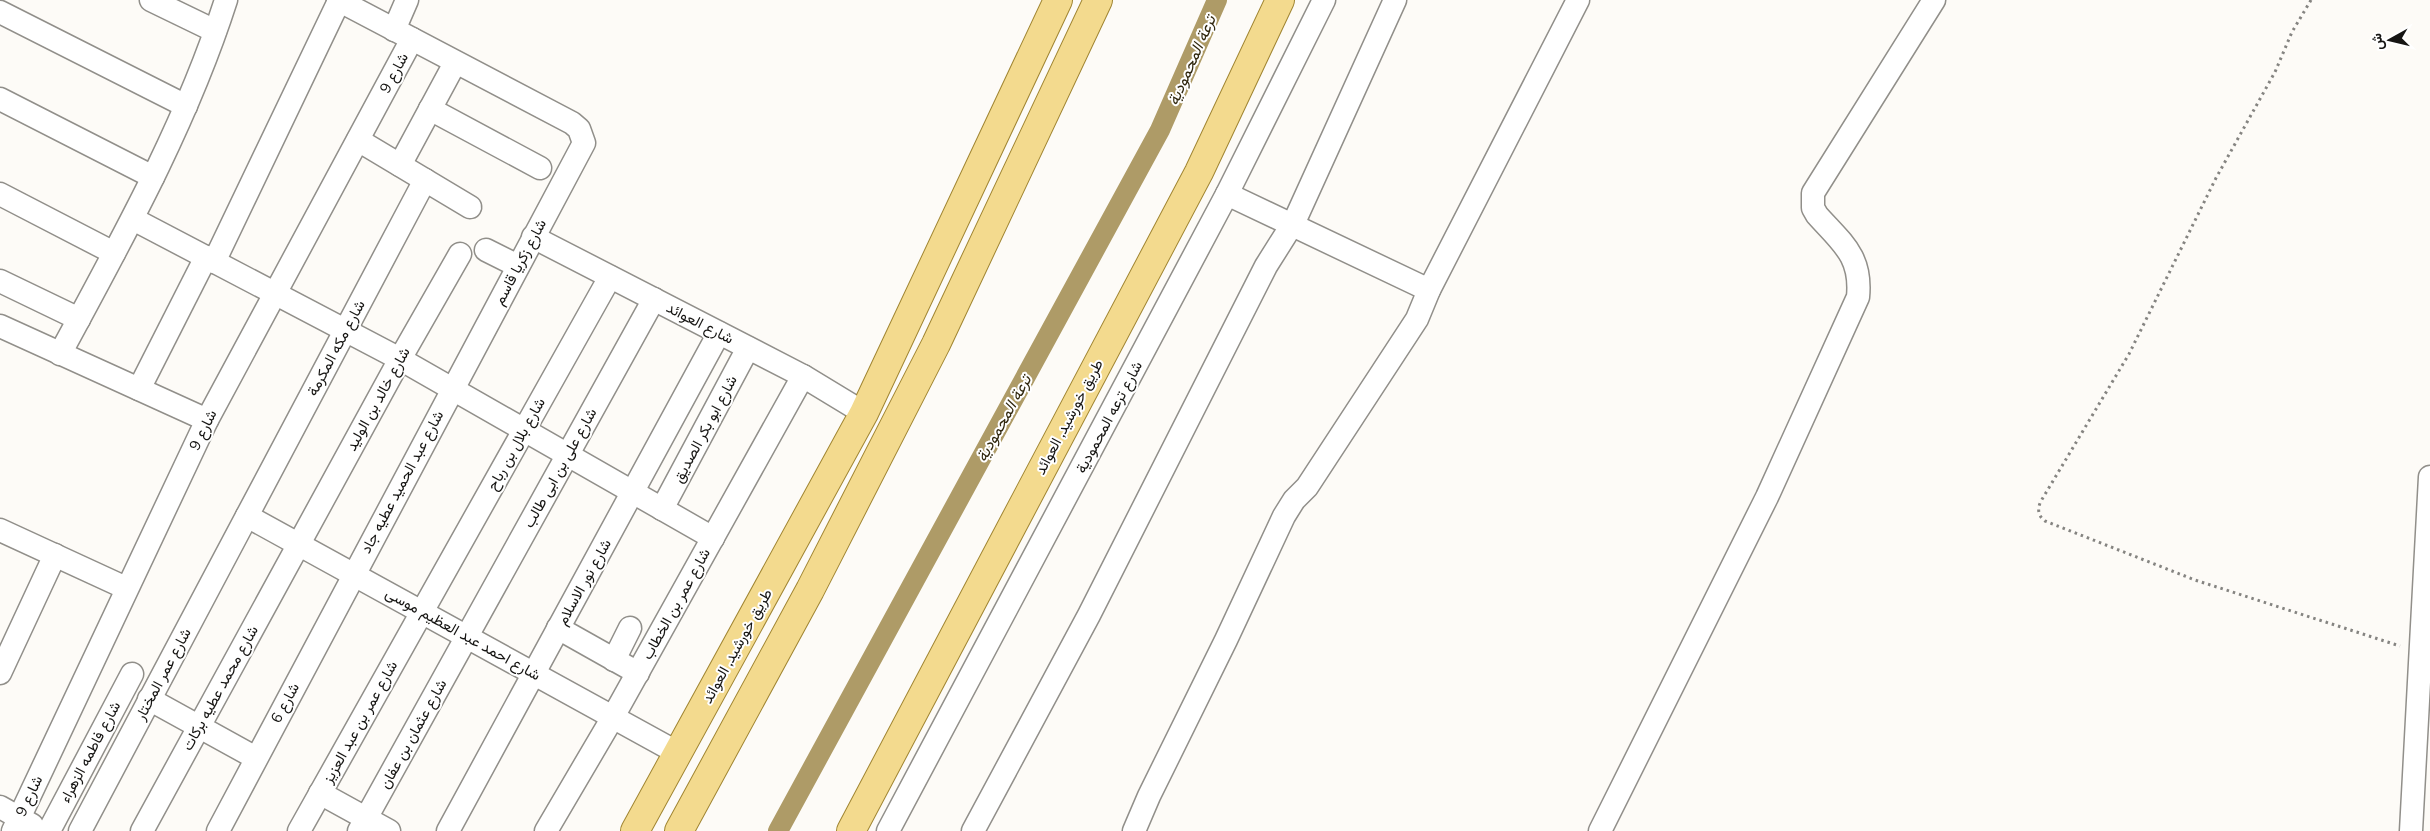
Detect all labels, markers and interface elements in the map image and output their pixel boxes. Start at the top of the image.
water label: ترعة المحمودية [1162,10,1222,109]
north arrow [2365,15,2415,65]
text: ش [2367,32,2388,51]
street label: شارع 9 [375,49,414,97]
street label: شارع زكريا قاسم [489,215,552,309]
street label: شارع مكه المكرمة [302,296,371,400]
street label: شارع العوائد [662,297,737,349]
street label: شارع خالد بن الوليد [341,344,416,455]
street label: طريق خورشيد, العوائد [1030,356,1108,478]
street label: شارع ترعه المحمودية [1071,357,1148,477]
water label: ترعة المحمودية [971,369,1038,466]
street label: شارع ابو بكر الصديق [668,372,743,487]
street label: شارع بلال بن رباح [482,394,551,494]
street label: شارع على بن ابى طالب [519,404,602,532]
street label: شارع 9 [185,406,222,454]
street label: شارع عبد الحميد عطيه جاد [356,407,449,557]
street label: شارع نور الاسلام [552,535,617,629]
street label: شارع عمر بن الخطاب [637,545,716,664]
street label: شارع احمد عبد العظيم موسى [381,583,544,686]
street label: طريق خورشيد, العوائد [697,585,777,707]
street label: شارع محمد عطيه بركات [177,622,264,755]
street label: شارع عمر المختار [130,624,197,725]
street label: شارع عمر بن عبد العزيز [318,657,403,788]
street label: شارع عثمان بن عفان [375,676,452,793]
street label: شارع 6 [266,679,305,727]
street label: شارع فاطمه الزهراء [55,698,126,807]
street label: شارع 9 [11,772,48,820]

